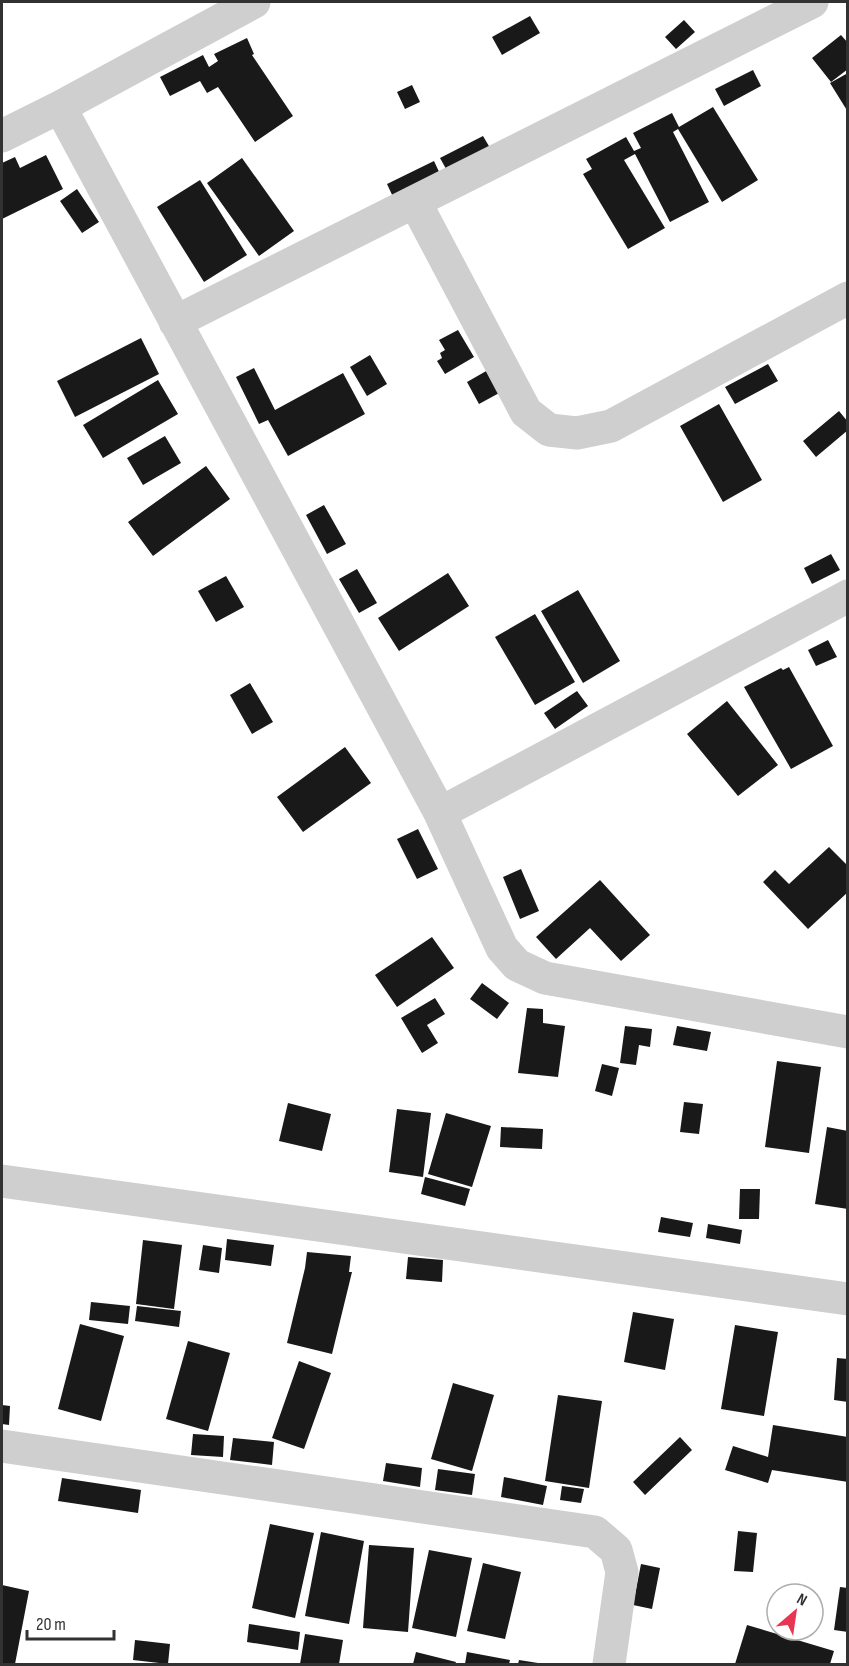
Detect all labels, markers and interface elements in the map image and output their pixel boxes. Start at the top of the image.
north arrow [765,1582,825,1642]
text: N [793,1590,810,1611]
scale bar [27,1603,114,1641]
text: 20 m [36,1614,66,1635]

